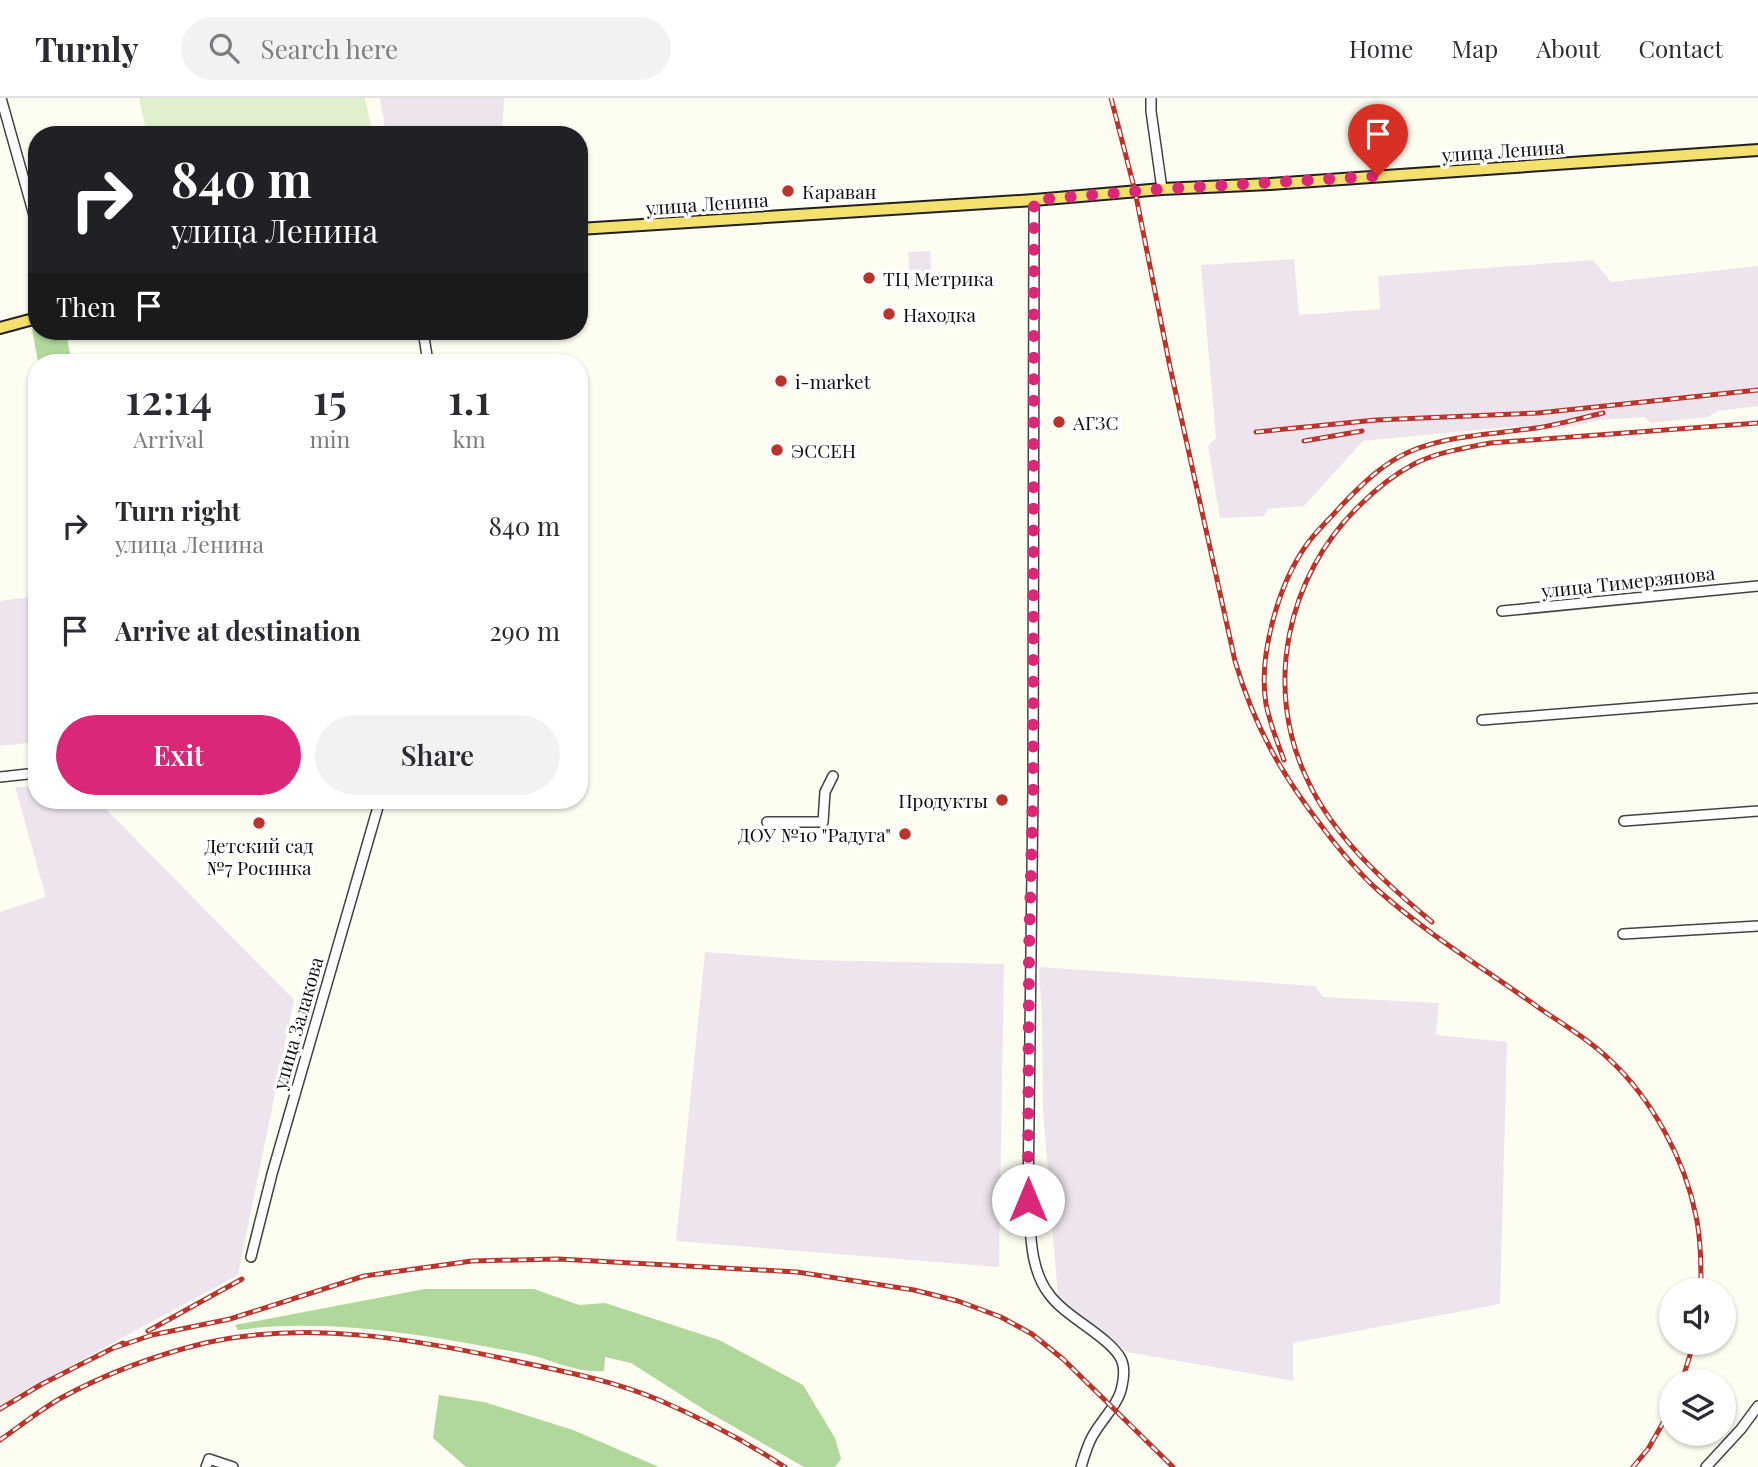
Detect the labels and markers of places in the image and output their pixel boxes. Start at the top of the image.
pin [1348,104,1408,176]
place label: Караван [802,178,877,204]
marker: Караван [780,183,796,199]
place label: ТЦ Метрика [883,265,994,291]
marker: ТЦ Метрика [861,270,877,286]
place label: Находка [903,301,976,327]
marker: Находка [881,306,897,322]
place label: i-market [795,368,871,394]
marker: i-market [773,373,789,389]
place label: АГЗС [1072,409,1119,435]
marker: АГЗС [1051,414,1067,430]
place label: ЭССЕН [791,437,856,463]
marker: ЭССЕН [769,442,785,458]
place label: Продукты [898,787,988,813]
marker: Продукты [994,792,1010,808]
marker: Детский сад №7 Росинка [251,815,267,831]
place label: ДОУ №10 "Радуга" [738,821,891,847]
marker: ДОУ №10 "Радуга" [897,826,913,842]
place label: Детский сад №7 Росинка [204,832,314,880]

